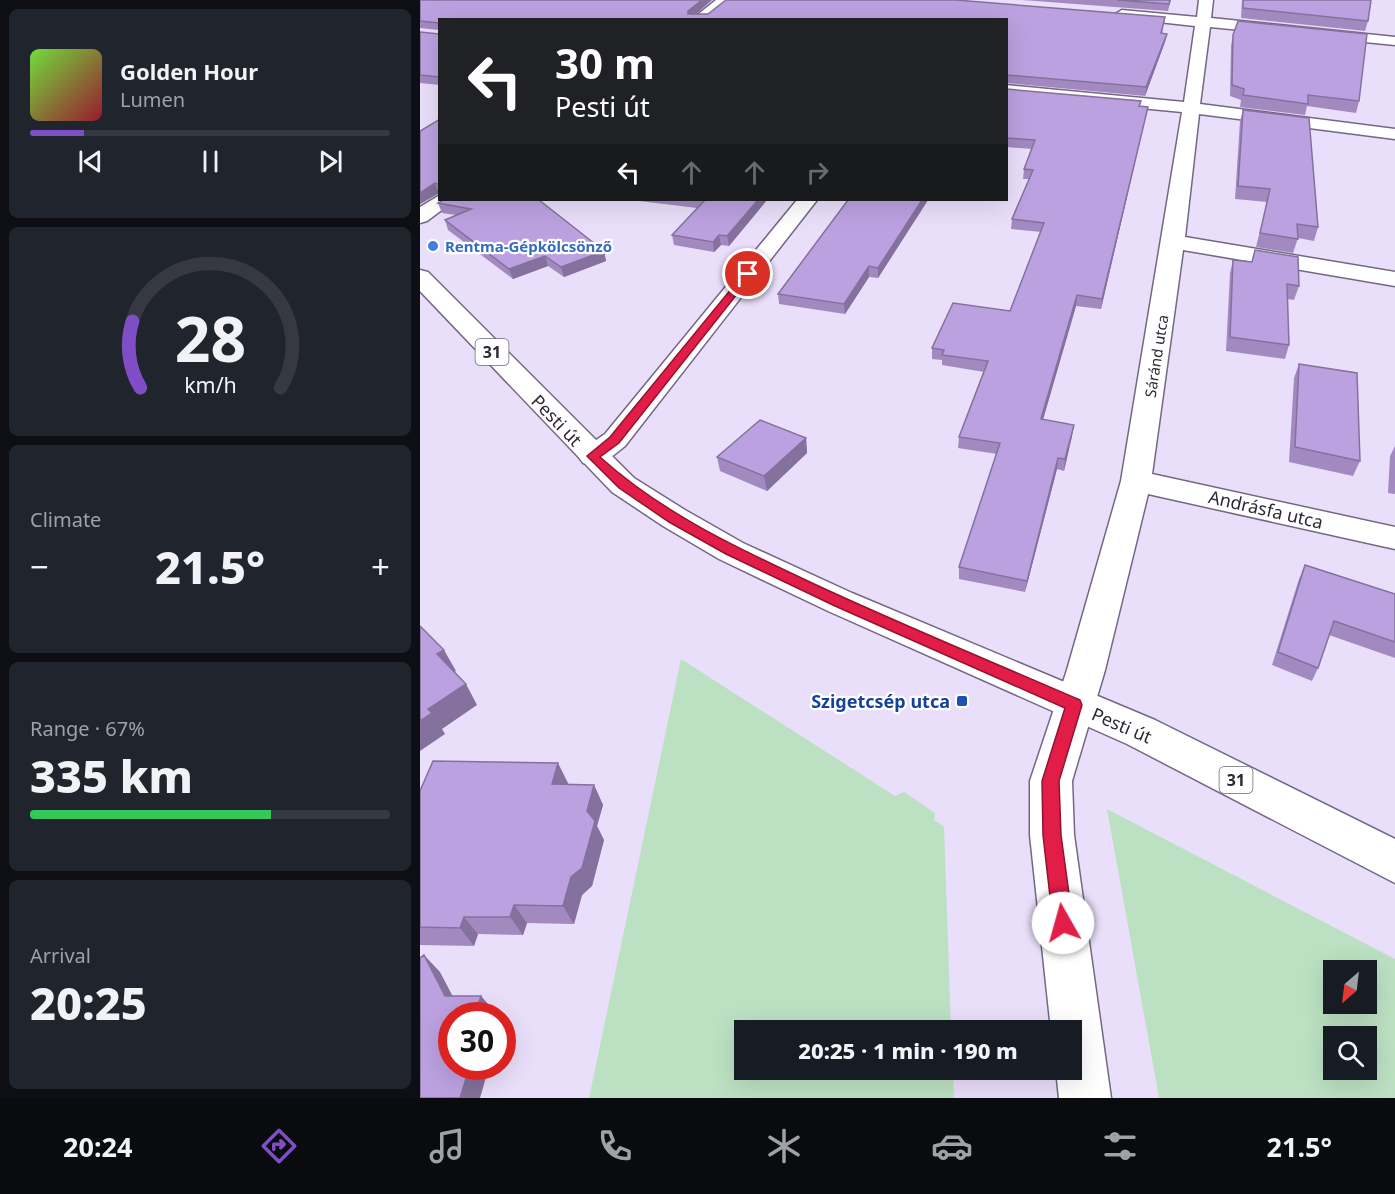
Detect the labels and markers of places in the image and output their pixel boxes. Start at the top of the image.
place label: Rentma-Gépkölcsönző [445,236,612,256]
marker: Rentma-Gépkölcsönző [426,239,440,253]
pin [722,248,773,299]
place label: Szigetcsép utca [811,689,950,713]
marker: Szigetcsép utca [955,694,969,708]

